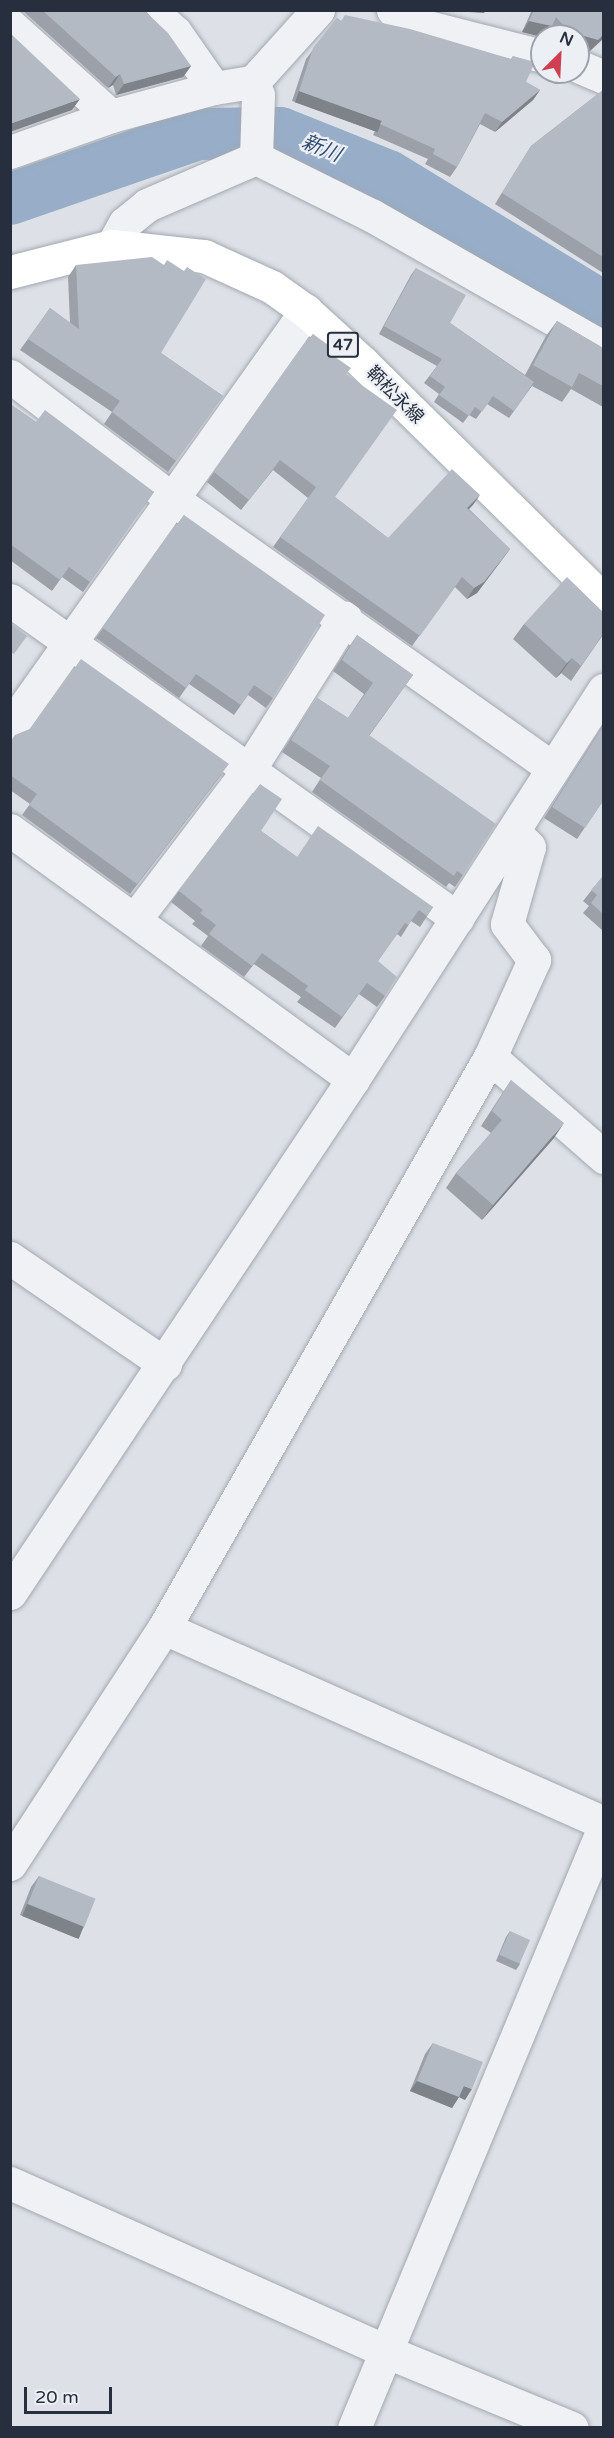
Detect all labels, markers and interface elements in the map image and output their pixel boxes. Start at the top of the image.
north arrow [530,24,590,84]
text: N [557,28,576,51]
water label: 新川 [298,130,344,168]
road number: 47 [326,332,360,358]
street label: 鞆松永線 [362,362,428,428]
scale bar [27,2375,116,2413]
text: 20 m [35,2386,79,2408]

